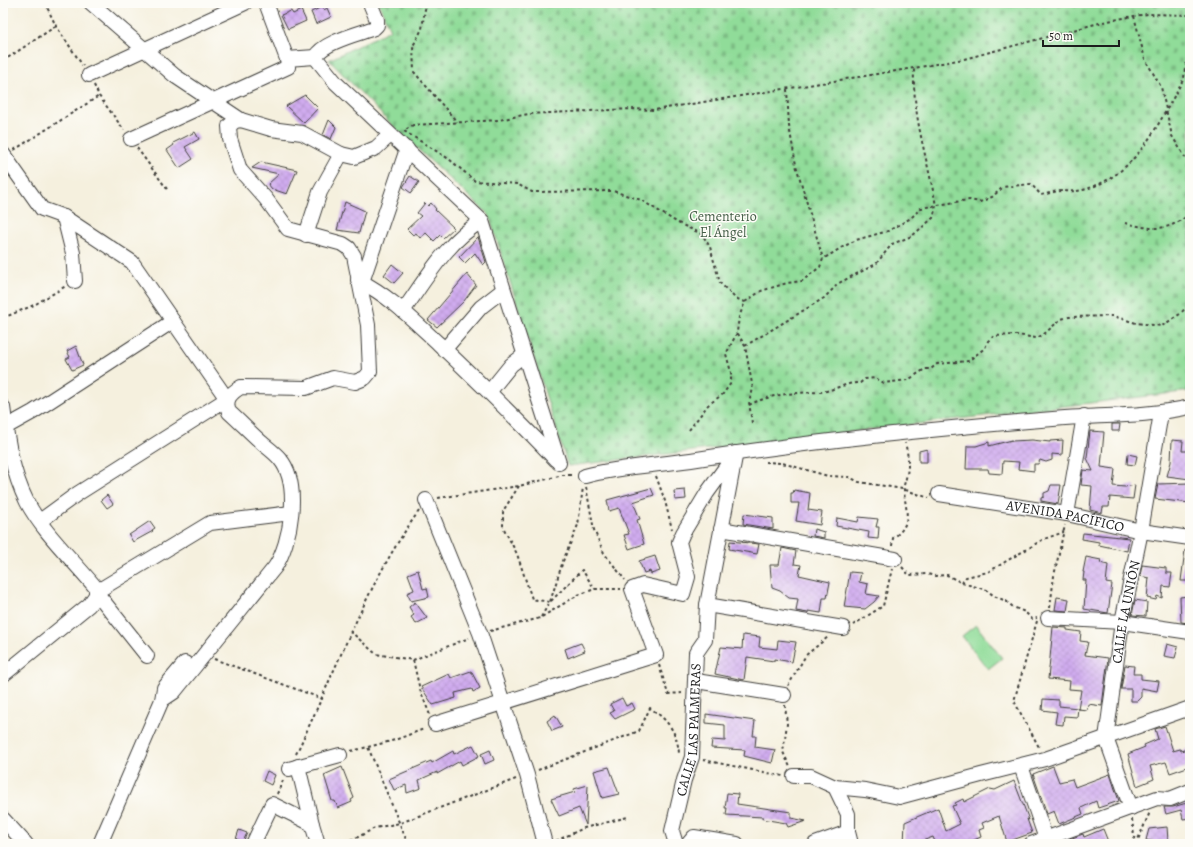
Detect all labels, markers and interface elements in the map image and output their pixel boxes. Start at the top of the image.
scale bar [1043,22,1119,48]
text: 50 m [1049,28,1073,44]
park label: Cementerio El Ángel [689,207,757,242]
street label: AVENIDA PACÍFICO [1004,495,1126,537]
street label: CALLE LA UNIÓN [1107,559,1145,665]
street label: CALLE LAS PALMERAS [672,663,706,798]

